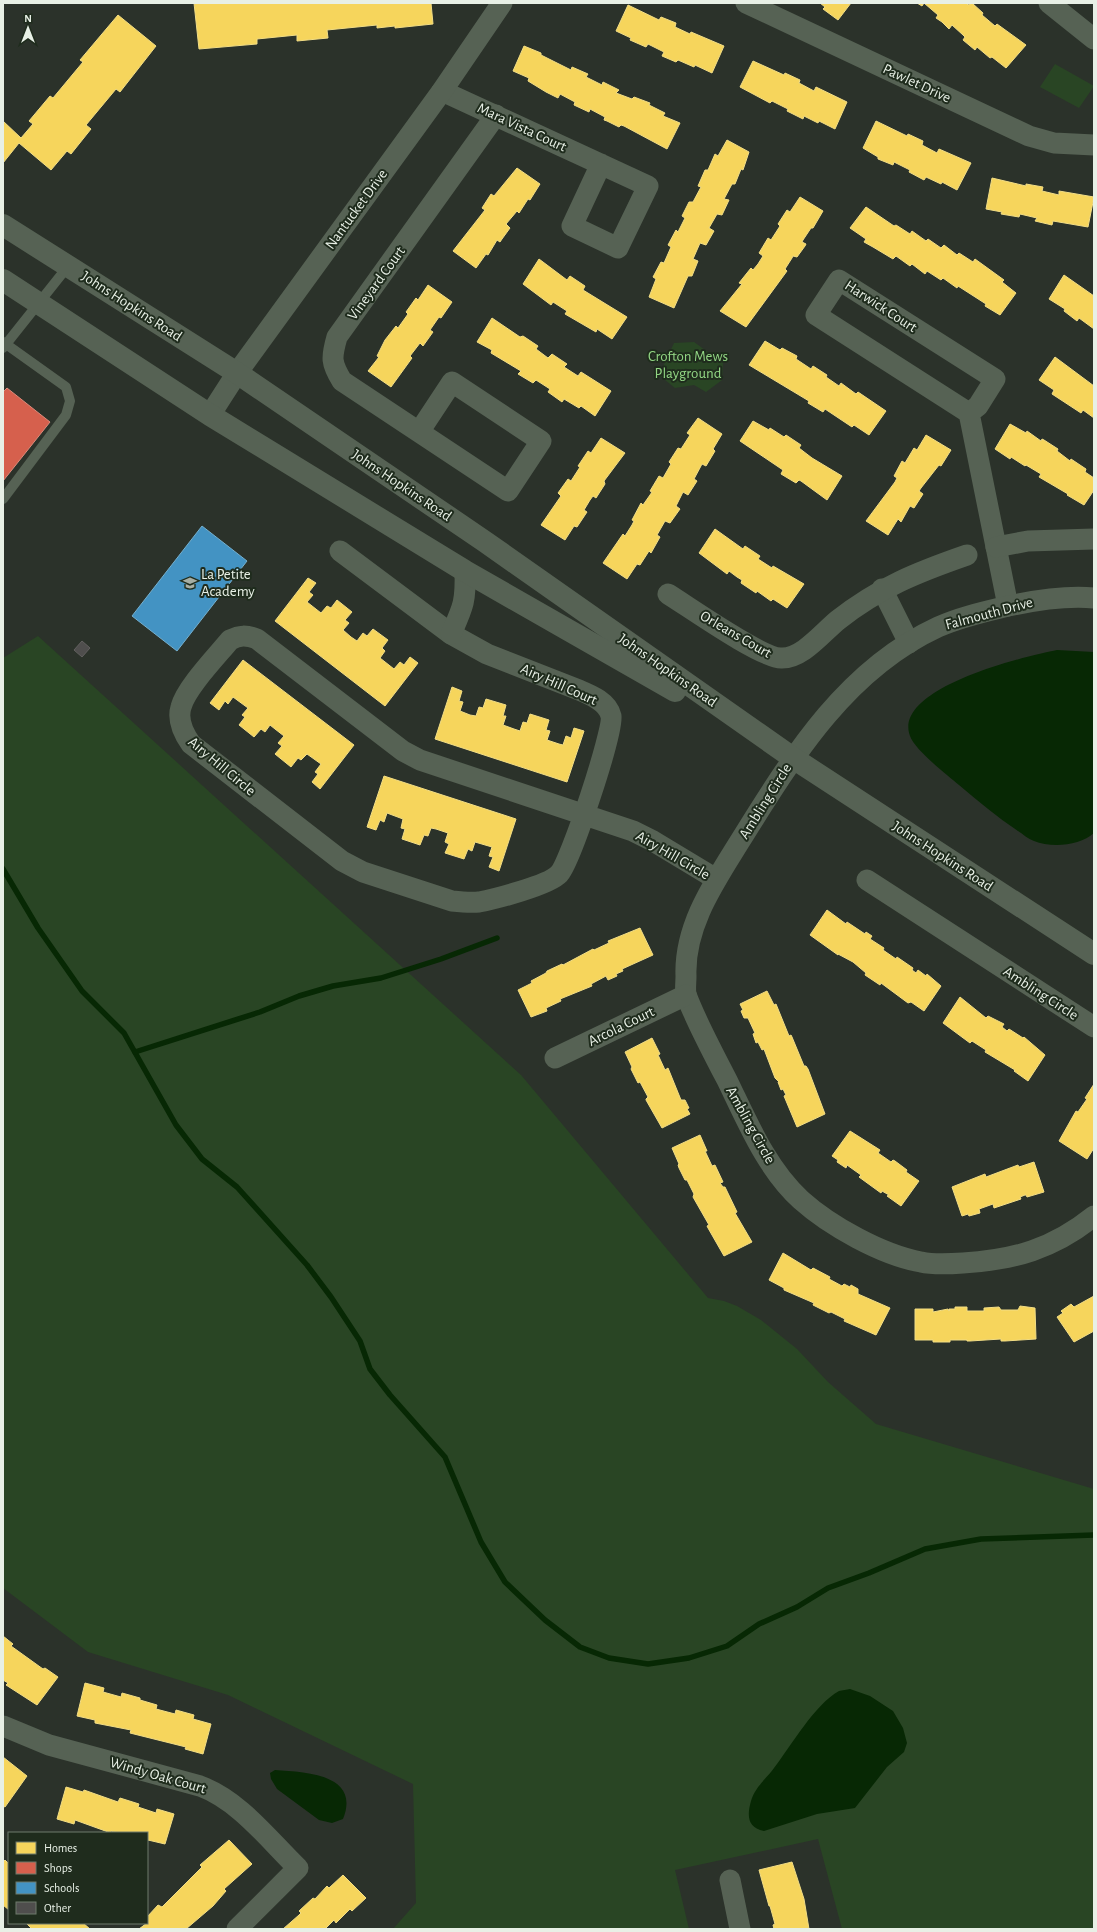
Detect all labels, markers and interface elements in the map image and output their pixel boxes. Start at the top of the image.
north arrow [8,8,48,48]
text: N [24,13,32,24]
street label: Pawlet Drive [880,61,953,106]
street label: Mara Vista Court [475,100,569,155]
street label: Nantucket Drive [323,167,390,252]
street label: Vineyard Court [345,244,408,323]
street label: Johns Hopkins Road [79,268,185,344]
street label: Harwick Court [842,278,920,335]
park label: Crofton Mews Playground [648,349,728,381]
street label: Johns Hopkins Road [349,447,454,524]
place label: La Petite Academy [201,567,255,599]
school or university icon: La Petite Academy [182,575,198,591]
street label: Falmouth Drive [944,595,1035,632]
street label: Orleans Court [698,608,774,661]
street label: Johns Hopkins Road [616,631,720,710]
street label: Airy Hill Court [518,661,599,708]
street label: Airy Hill Circle [185,734,258,799]
street label: Ambling Circle [736,761,795,842]
street label: Johns Hopkins Road [890,818,996,894]
street label: Airy Hill Circle [633,828,712,883]
street label: Ambling Circle [1001,964,1081,1023]
street label: Arcola Court [586,1004,657,1049]
street label: Ambling Circle [723,1084,778,1166]
street label: Windy Oak Court [108,1755,208,1796]
legend [8,1832,148,1924]
text: Homes [44,1842,77,1854]
text: Shops [44,1862,72,1874]
text: Schools [44,1882,79,1894]
text: Other [44,1902,71,1914]

